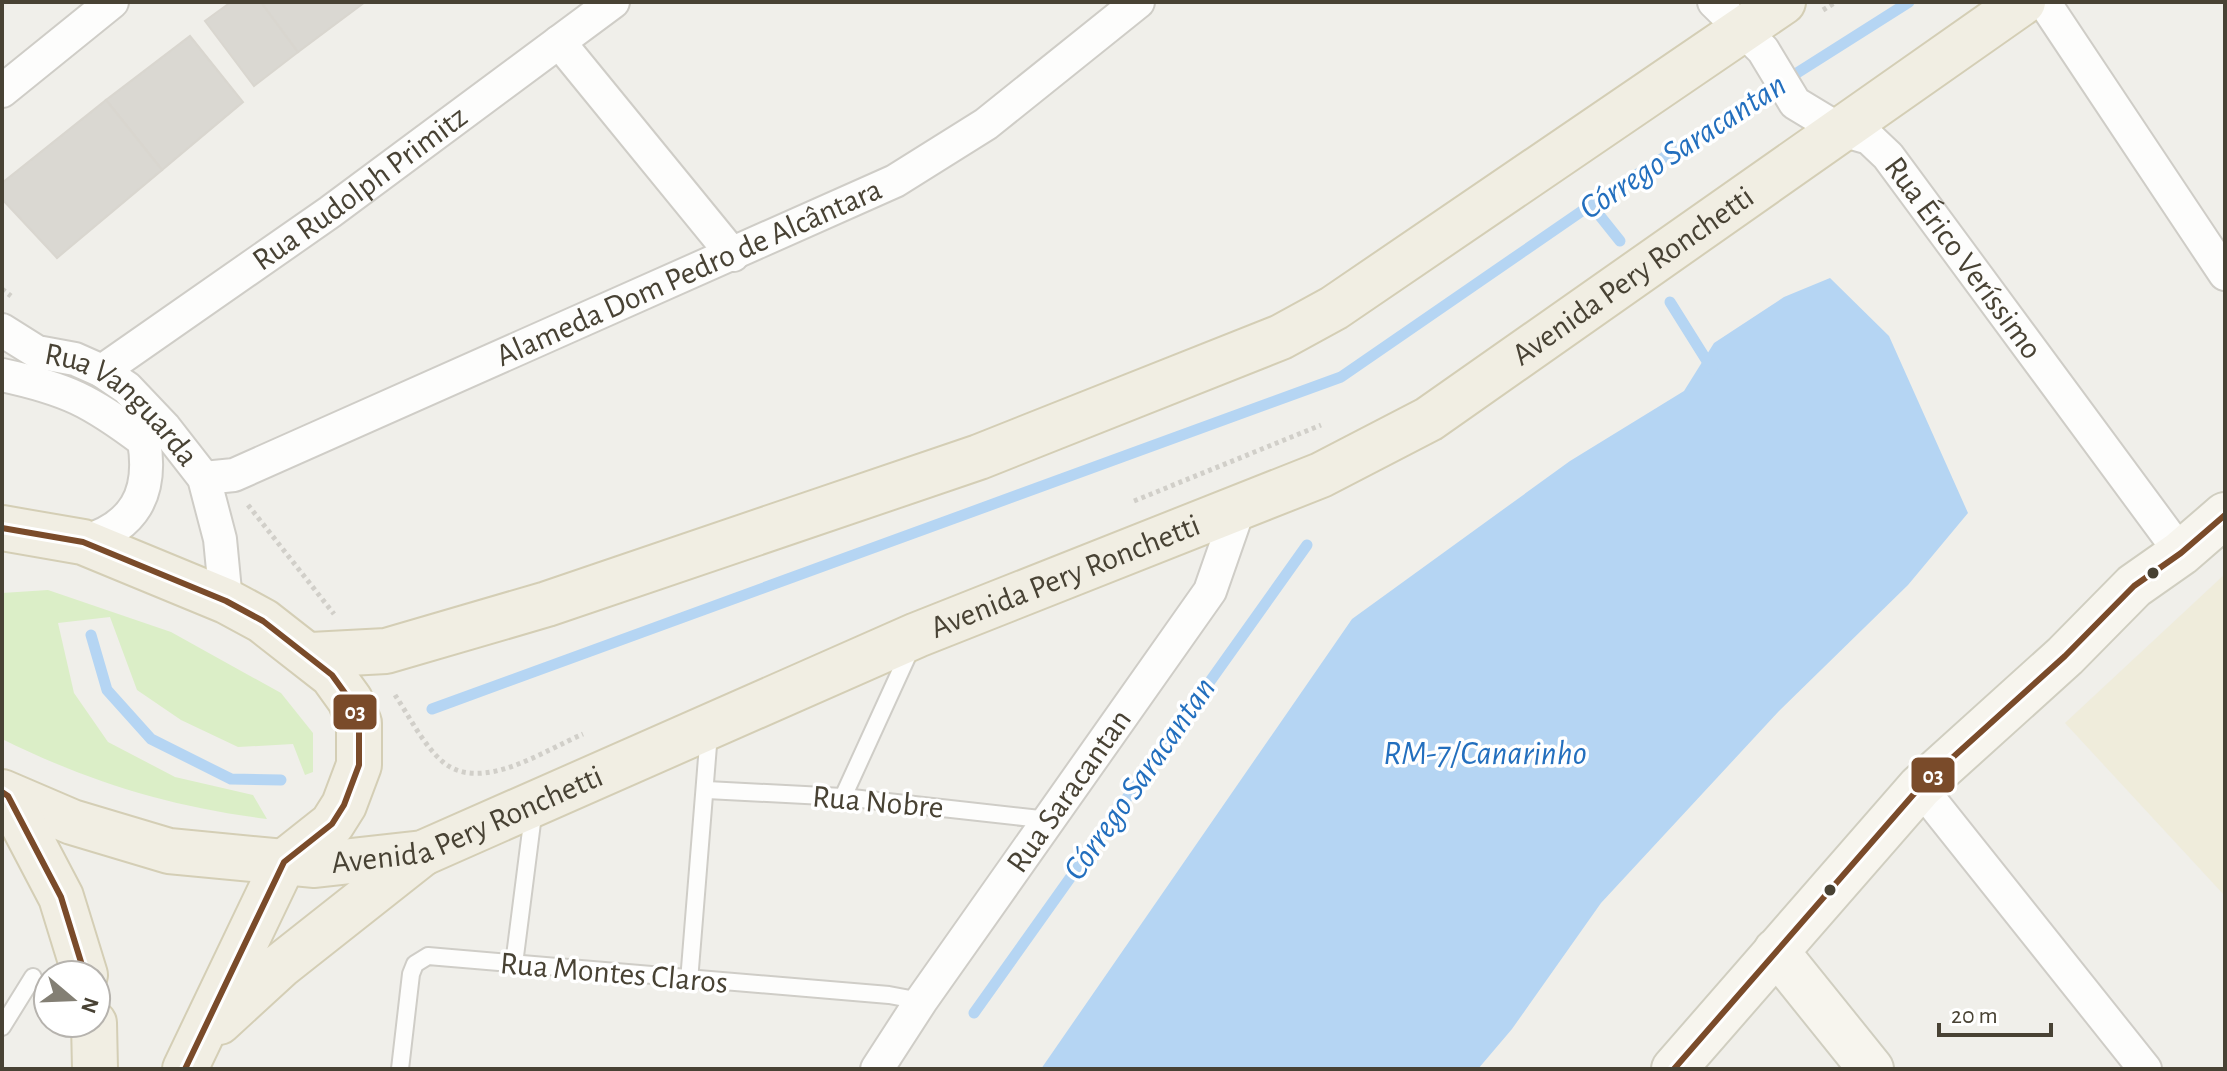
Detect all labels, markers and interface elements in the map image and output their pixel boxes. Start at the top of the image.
water label: Córrego Saracantan [1574,68,1792,226]
street label: Rua Rudolph Primitz [247,100,473,277]
street label: Rua Érico Veríssimo [1878,151,2048,365]
street label: Alameda Dom Pedro de Alcântara [491,173,887,372]
street label: Avenida Pery Ronchetti [1506,180,1759,371]
street label: Rua Vanguarda [42,338,204,472]
street label: Avenida Pery Ronchetti [926,509,1204,644]
unlabelled marker [2145,565,2161,581]
water label: Córrego Saracantan [1058,672,1222,886]
line badge: 03 [332,693,378,731]
text: 03 [345,701,365,723]
street label: Rua Saracantan [1001,703,1137,878]
water label: RM-7/Canarinho [1383,737,1587,771]
line badge: 03 [1910,756,1956,794]
street label: Avenida Pery Ronchetti [330,760,608,879]
text: 03 [1923,765,1943,787]
street label: Rua Nobre [811,780,945,824]
unlabelled marker [1822,882,1838,898]
street label: Rua Montes Claros [499,947,729,999]
north arrow [32,959,112,1039]
scale bar [1939,987,2051,1037]
text: N [77,994,103,1016]
text: 20 m [1951,1004,1998,1028]

